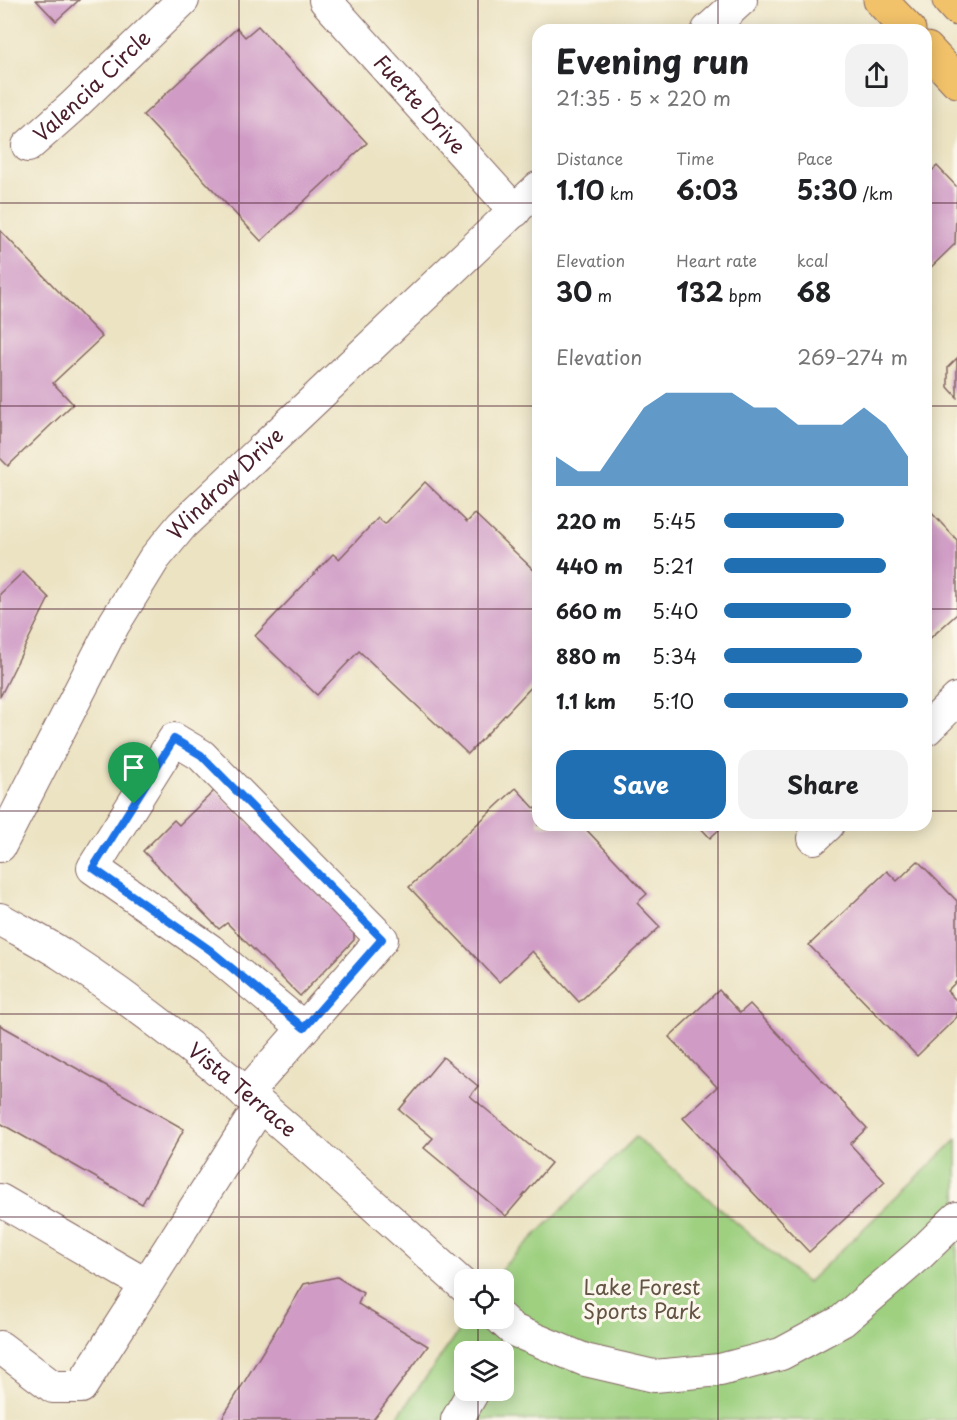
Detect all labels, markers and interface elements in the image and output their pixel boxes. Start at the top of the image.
street label: Valencia Circle [25,21,157,148]
text: Evening run [556,35,749,85]
button: share [845,44,908,107]
street label: Fuerte Drive [367,46,474,160]
text: 21:35 · 5 × 220 m [556,83,731,113]
text: Distance [556,146,623,170]
text: Time [676,146,714,170]
text: Pace [797,146,833,170]
text: 1.10 [556,170,605,209]
text: 6:03 [676,170,738,209]
text: 5:30 [797,170,857,209]
text: km [605,181,634,205]
text: /km [857,181,893,205]
text: Elevation [556,248,625,272]
text: Heart rate [676,248,757,272]
text: kcal [797,248,829,272]
text: 30 [556,272,592,311]
text: 132 [676,272,724,311]
text: 68 [797,272,831,311]
text: m [592,283,612,307]
text: bpm [724,283,762,307]
text: Elevation [556,342,642,372]
text: 269–274 m [797,342,908,372]
street label: Windrow Drive [158,419,290,546]
text: 220 m [556,506,621,536]
text: 5:45 [652,506,696,536]
text: 440 m [556,551,623,581]
text: 5:21 [652,551,694,581]
text: 660 m [556,596,622,626]
text: 5:40 [652,596,698,626]
text: 880 m [556,641,621,671]
text: 5:34 [652,641,697,671]
text: 1.1 km [556,686,616,716]
text: 5:10 [652,686,694,716]
pin [108,742,159,804]
button: Save [556,750,726,819]
button: Share [738,750,908,819]
icon: arrive [117,751,150,784]
street label: Vista Terrace [182,1033,305,1144]
map controls [454,1269,514,1401]
button: locate [454,1269,514,1329]
park label: Lake Forest Sports Park [583,1270,701,1326]
button: layers [454,1341,514,1401]

